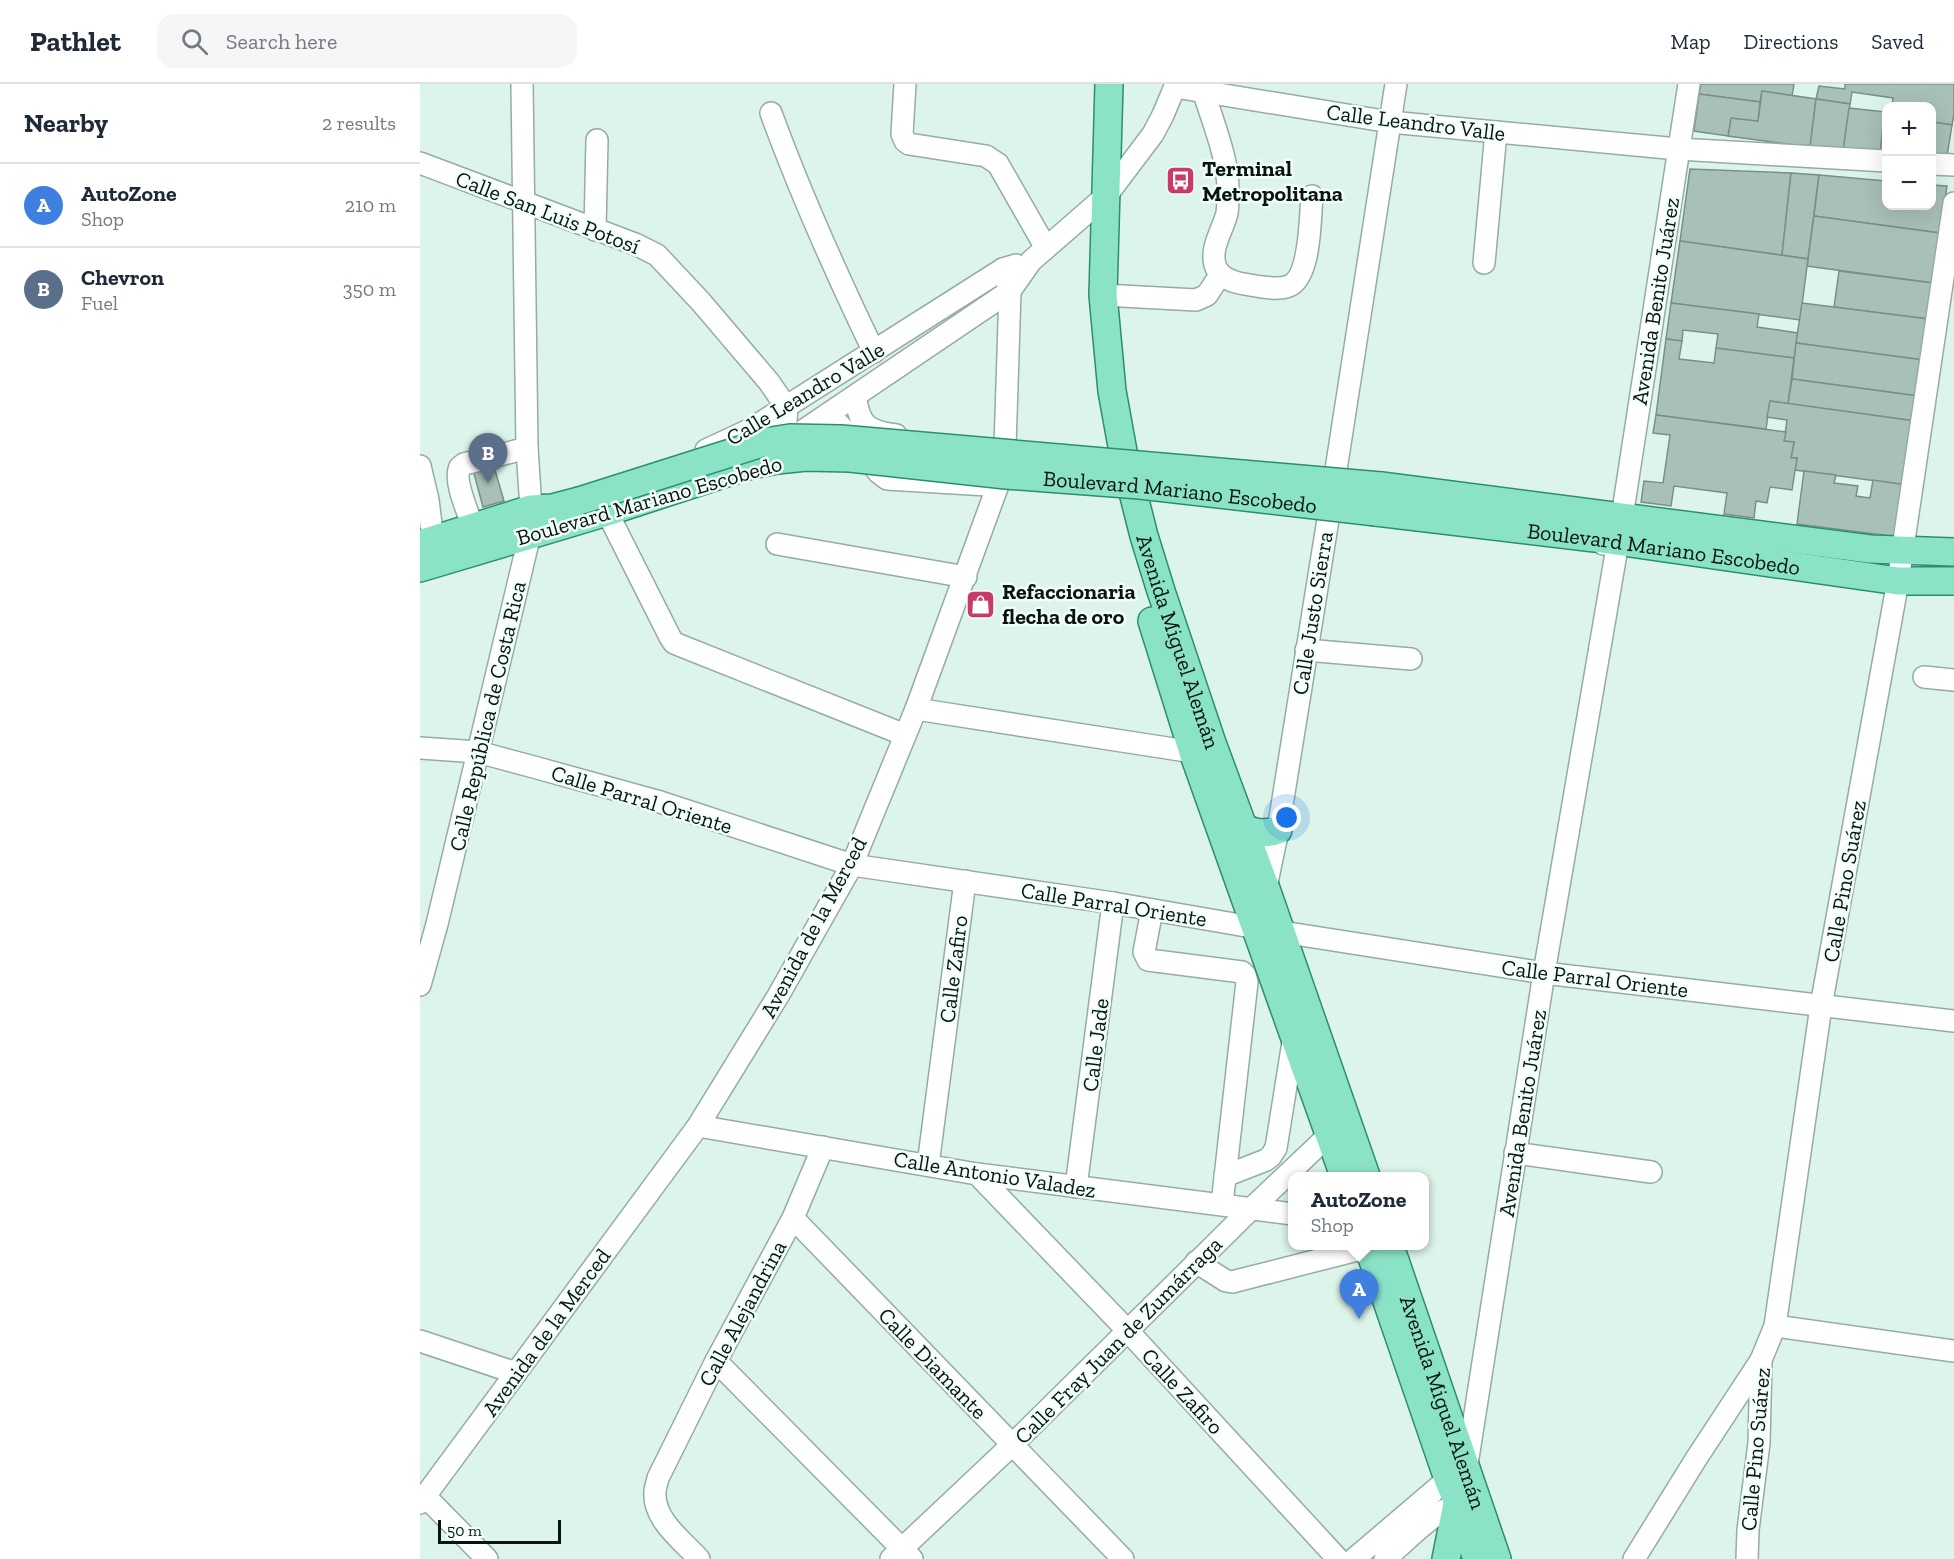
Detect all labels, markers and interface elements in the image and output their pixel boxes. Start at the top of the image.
search box [157,14,577,68]
text: Pathlet [30,25,121,58]
icon: search [178,25,211,58]
text: Search here [226,28,337,55]
text: Map [1671,29,1711,54]
text: Directions [1744,29,1838,54]
text: Saved [1871,29,1924,54]
street label: Calle Leandro Valle [1325,98,1507,147]
map controls [1882,102,1936,210]
button: + [1882,102,1936,156]
text: Nearby [24,107,108,139]
text: 2 results [322,111,396,135]
place label: Terminal Metropolitana [1202,155,1343,207]
button: − [1882,156,1936,210]
street label: Calle San Luis Potosí [452,165,644,260]
bus stop icon: Terminal Metropolitana [1165,165,1197,197]
text: AutoZone [81,180,177,207]
text: A [37,193,50,217]
text: 210 m [345,193,396,217]
street label: Avenida Benito Juárez [1626,195,1685,407]
text: Shop [81,207,124,231]
text: Chevron [81,264,164,291]
text: B [37,277,50,301]
text: 350 m [343,277,396,301]
text: Fuel [81,291,118,315]
street label: Calle Leandro Valle [721,336,889,451]
pin: B [468,434,508,483]
street label: Boulevard Mariano Escobedo [513,450,785,551]
street label: Boulevard Mariano Escobedo [1042,465,1318,519]
street label: Boulevard Mariano Escobedo [1526,517,1802,581]
street label: Calle Justo Sierra [1286,529,1339,697]
street label: Avenida Miguel Alemán [1130,531,1226,753]
street label: Calle República de Costa Rica [443,578,532,854]
place label: Refaccionaria flecha de oro [1002,578,1136,630]
shop icon: Refaccionaria flecha de oro [965,588,997,620]
street label: Calle Parral Oriente [548,759,736,840]
street label: Calle Pino Suárez [1817,798,1872,964]
your location [1272,803,1301,832]
street label: Avenida de la Merced [754,832,873,1022]
street label: Calle Parral Oriente [1019,876,1209,933]
street label: Calle Zafiro [934,914,973,1024]
street label: Calle Parral Oriente [1500,954,1690,1003]
street label: Calle Jade [1076,997,1115,1093]
street label: Avenida Benito Juárez [1493,1007,1552,1219]
street label: Calle Antonio Valadez [892,1145,1098,1204]
popup [1288,1172,1429,1250]
text: AutoZone [1311,1186,1406,1213]
text: Shop [1311,1213,1354,1237]
street label: Calle Fray Juan de Zumárraga [1009,1231,1228,1450]
street label: Calle Alejandrina [693,1235,792,1391]
street label: Avenida de la Merced [476,1243,616,1421]
pin: A [1340,1270,1378,1319]
street label: Avenida Miguel Alemán [1394,1292,1492,1513]
street label: Calle Diamante [873,1302,993,1425]
street label: Calle Zafiro [1136,1343,1229,1440]
street label: Calle Pino Suárez [1735,1366,1776,1532]
scale bar [438,1517,561,1544]
text: 50 m [447,1521,482,1540]

